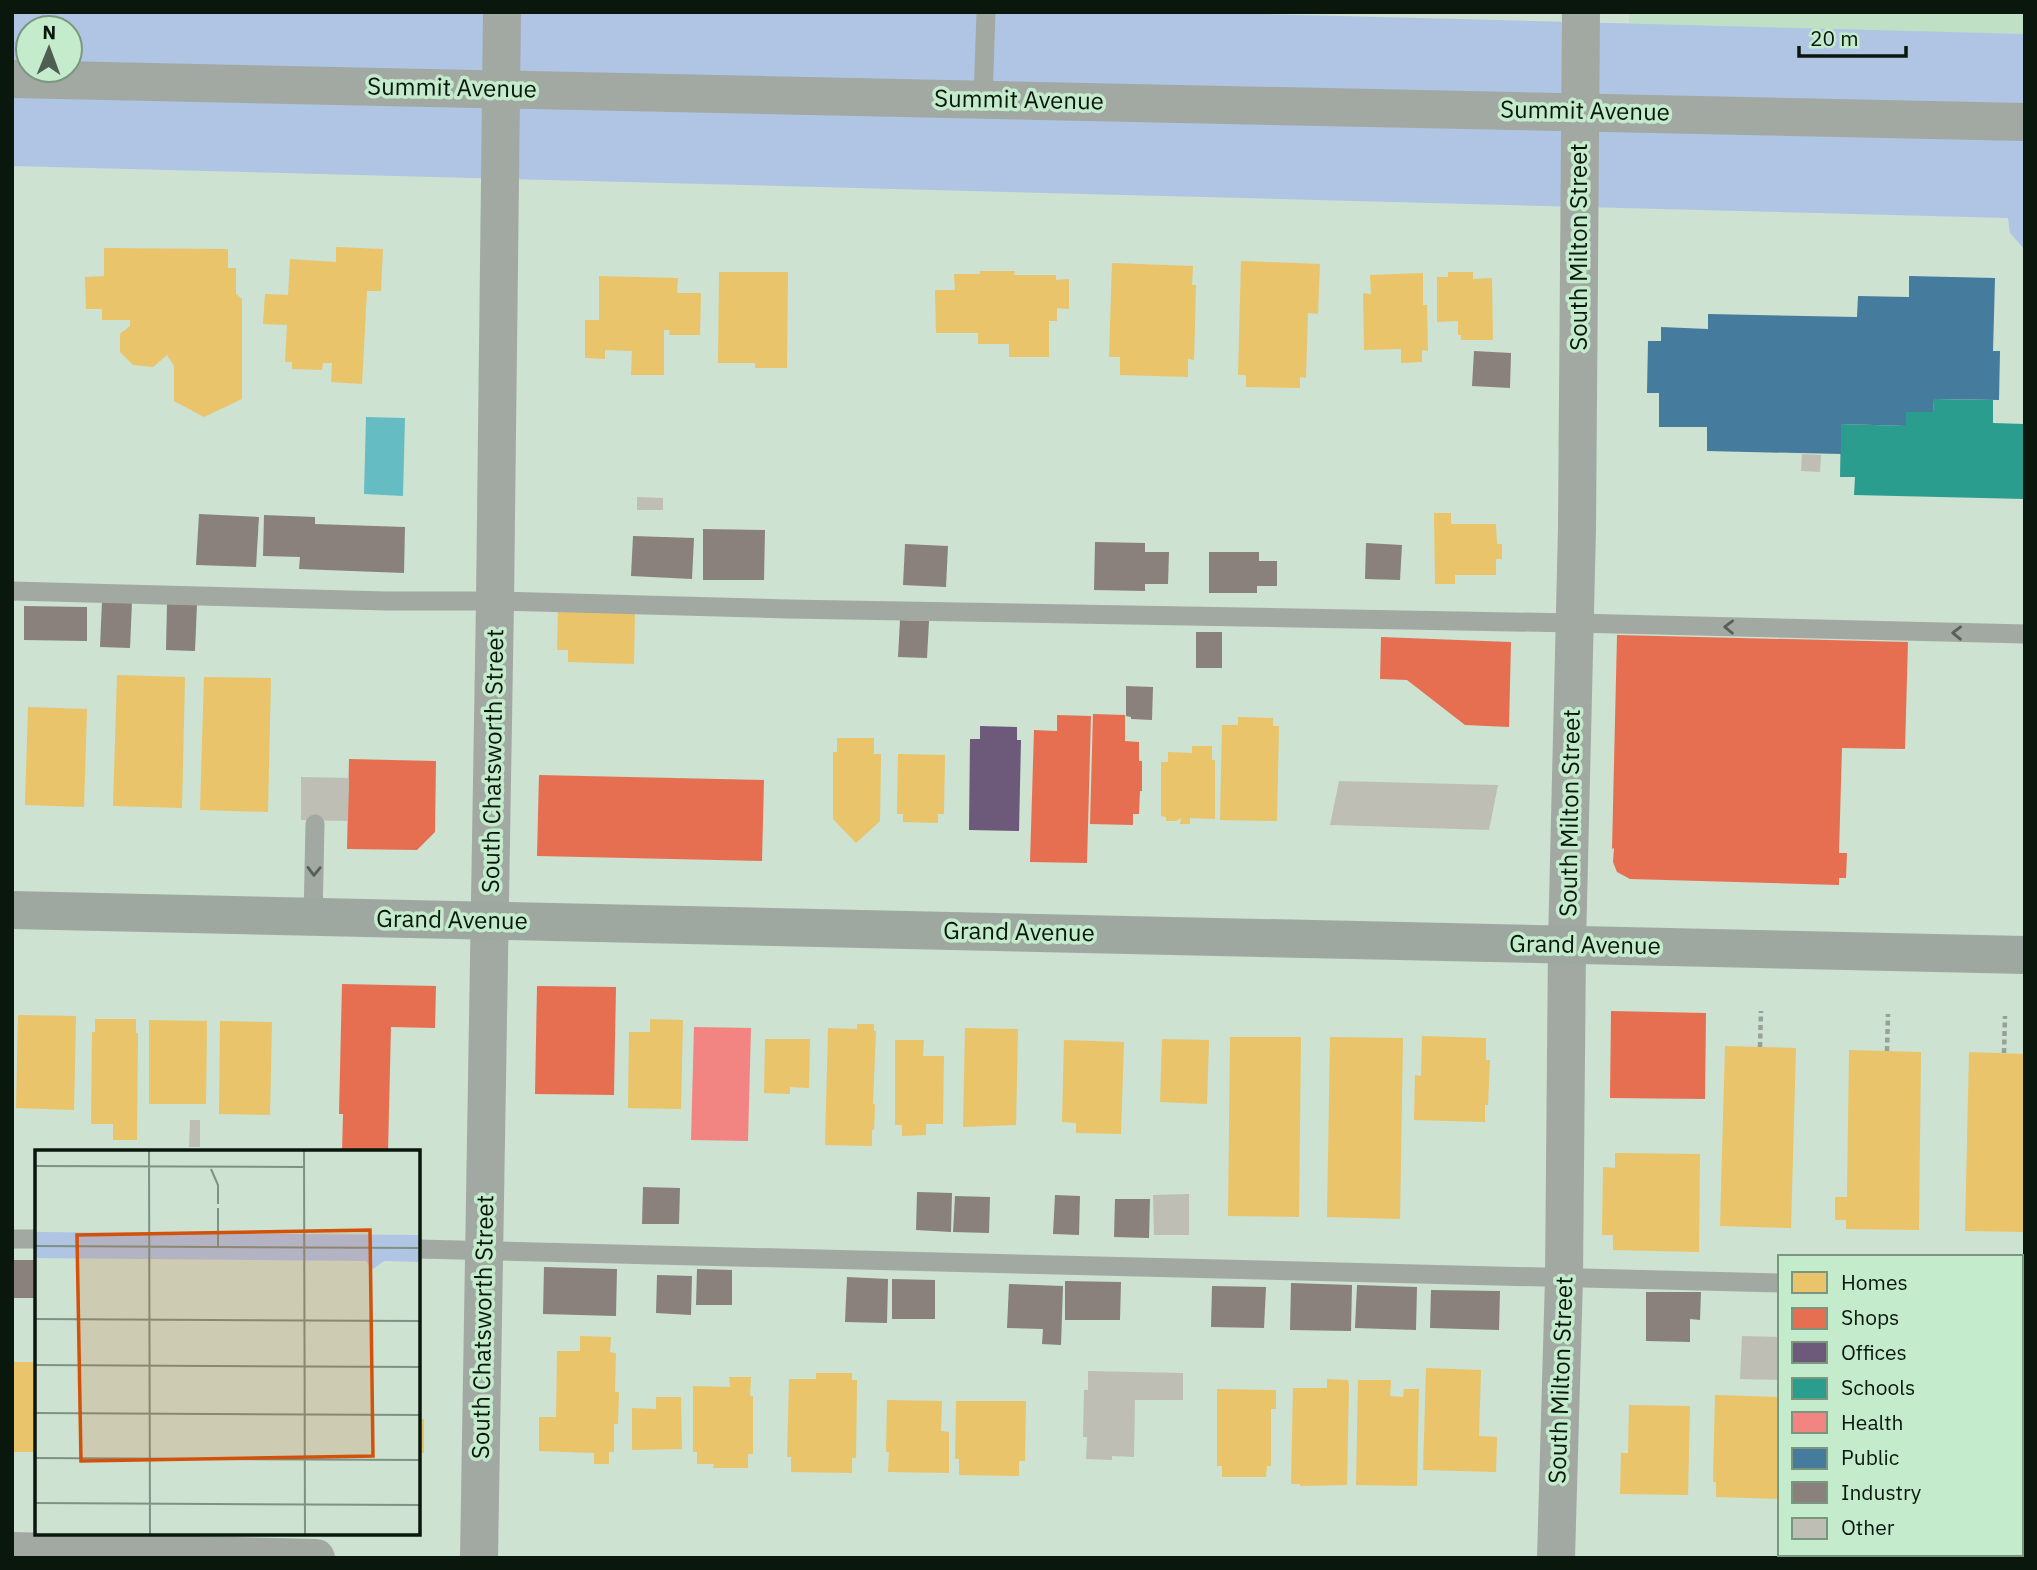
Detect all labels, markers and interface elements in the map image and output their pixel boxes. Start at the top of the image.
north arrow [14,14,84,84]
scale bar [1799,14,1906,58]
text: N [42,20,56,44]
text: 20 m [1810,24,1859,52]
street label: Summit Avenue [367,70,537,104]
street label: Summit Avenue [934,82,1104,116]
street label: Summit Avenue [1500,93,1670,127]
street label: South Milton Street [1562,143,1594,351]
one-way arrow [1723,619,1734,635]
one-way arrow [1951,625,1962,640]
street label: South Chatsworth Street [474,629,510,893]
street label: South Milton Street [1551,709,1587,917]
one-way arrow [306,866,322,877]
street label: Grand Avenue [376,902,528,936]
street label: Grand Avenue [943,914,1095,948]
street label: Grand Avenue [1509,927,1661,961]
inset map [35,1150,420,1535]
street label: South Chatsworth Street [464,1195,500,1459]
legend [1778,1255,2023,1556]
text: Homes [1841,1268,1908,1296]
street label: South Milton Street [1540,1276,1580,1484]
text: Shops [1841,1303,1899,1331]
text: Offices [1841,1338,1907,1366]
text: Schools [1841,1373,1915,1401]
text: Health [1841,1408,1904,1436]
text: Public [1841,1443,1899,1471]
text: Industry [1841,1478,1922,1506]
text: Other [1841,1513,1895,1541]

